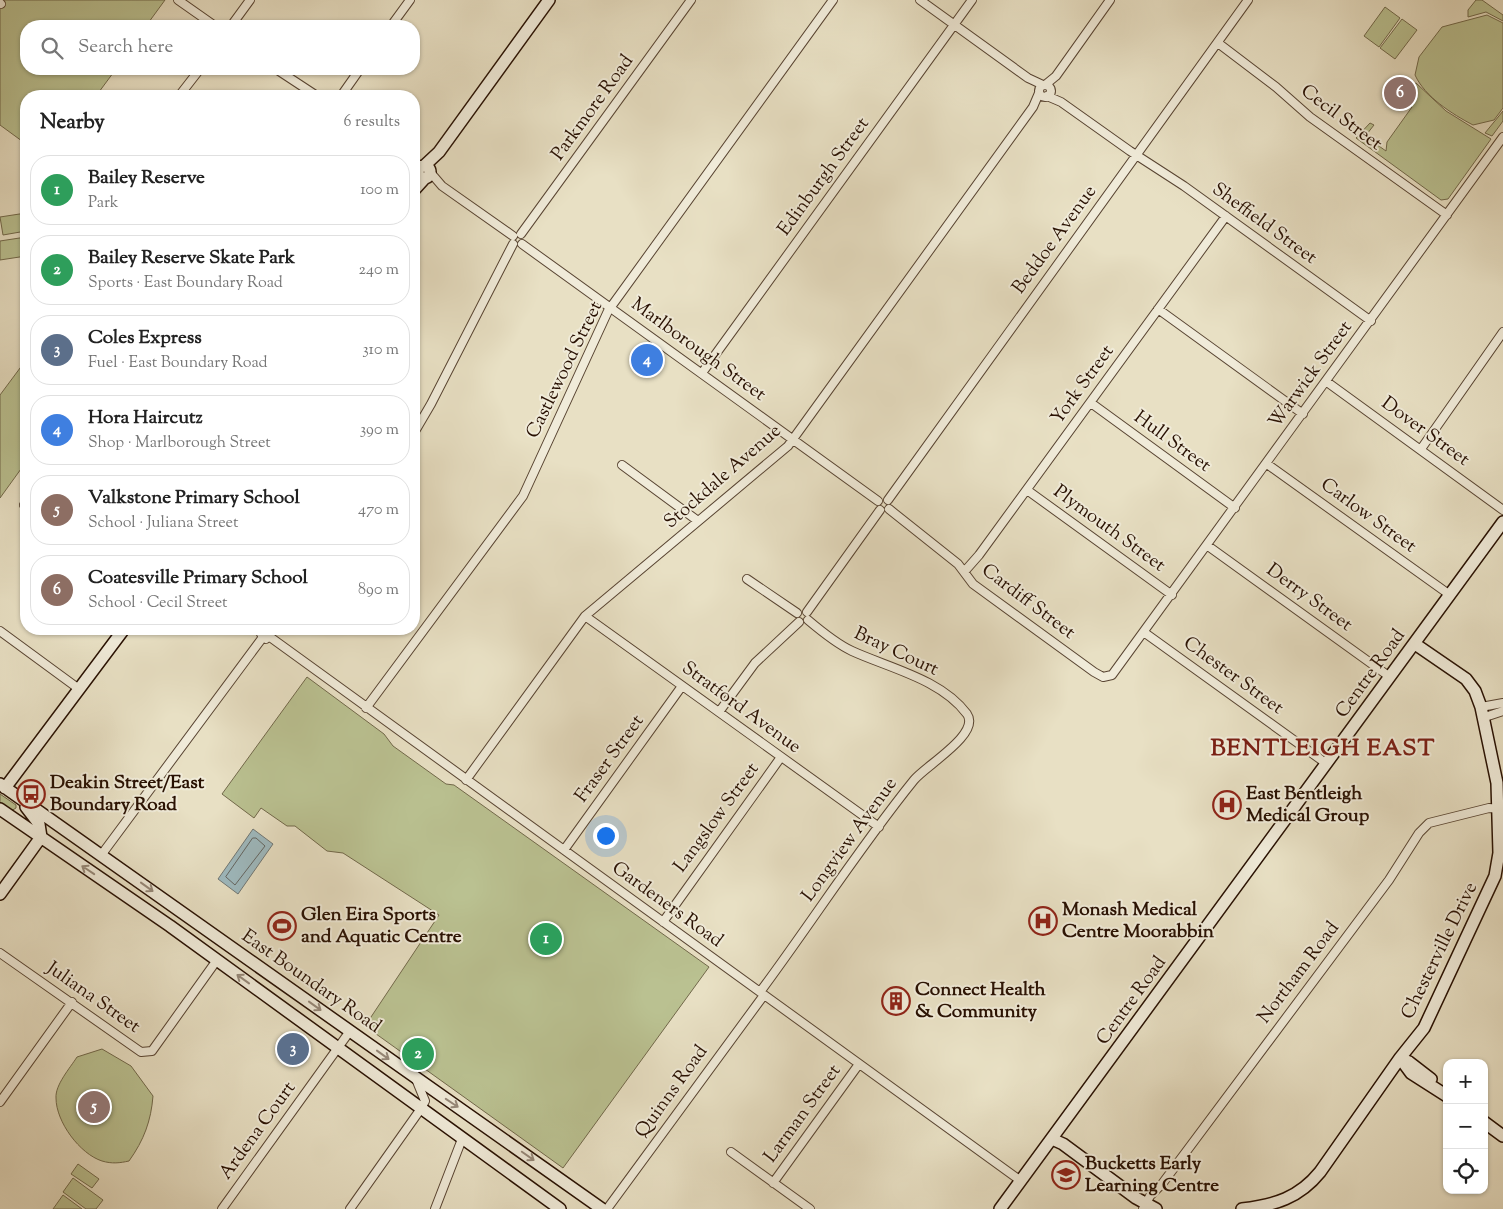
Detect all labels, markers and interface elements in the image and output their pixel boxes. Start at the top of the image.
search box [20,20,420,75]
icon: search [38,34,66,62]
text: Search here [78,34,173,61]
street label: Parkmore Road [545,49,641,166]
pin: 6 [1384,74,1416,112]
street label: Cecil Street [1295,78,1388,158]
text: Nearby [40,108,105,138]
text: 6 results [344,111,400,134]
street label: Edinburgh Street [772,112,877,242]
text: Bailey Reserve [88,165,205,192]
street label: Sheffield Street [1206,177,1323,272]
text: 1 [54,179,60,202]
text: 100 m [360,179,399,202]
street label: Beddoe Avenue [1006,180,1104,300]
text: Park [88,192,119,215]
text: Bailey Reserve Skate Park [88,245,295,272]
text: 2 [53,259,61,282]
text: 240 m [358,259,399,282]
text: Sports · East Boundary Road [88,272,283,295]
street label: Marlborough Street [625,292,772,409]
street label: Castlewood Street [520,296,610,443]
street label: Warwick Street [1263,315,1360,434]
text: Coles Express [88,325,202,352]
text: 3 [54,339,60,362]
text: 310 m [362,339,399,362]
street label: York Street [1045,339,1121,430]
pin: 4 [631,341,663,379]
text: Fuel · East Boundary Road [88,352,268,375]
street label: Dover Street [1375,391,1475,474]
text: Hora Haircutz [88,405,203,432]
street label: Hull Street [1128,405,1217,480]
street label: Stockdale Avenue [658,418,788,536]
text: 4 [53,419,61,442]
text: 390 m [360,419,399,442]
text: Shop · Marlborough Street [88,432,271,455]
street label: Carlow Street [1314,472,1422,560]
street label: Plymouth Street [1047,479,1171,579]
text: Valkstone Primary School [88,485,300,512]
text: 5 [54,499,60,522]
text: 470 m [358,499,399,522]
text: School · Juliana Street [88,512,238,535]
street label: Derry Street [1260,557,1358,639]
street label: Cardiff Street [975,558,1081,647]
text: Coatesville Primary School [88,565,308,592]
text: 6 [53,579,61,602]
text: 890 m [358,579,399,602]
text: School · Cecil Street [88,592,228,615]
street label: Bray Court [849,621,943,684]
street label: Centre Road [1330,624,1413,724]
street label: Chester Street [1177,630,1289,722]
street label: Stratford Avenue [676,655,806,761]
street label: Fraser Street [569,709,651,808]
district label: BENTLEIGH EAST [1210,732,1436,766]
street label: Langslow Street [668,757,767,879]
place label: Deakin Street/East Boundary Road [50,770,205,819]
street label: Longview Avenue [796,772,904,908]
bus stop icon: Deakin Street/East Boundary Road [16,779,46,809]
place label: East Bentleigh Medical Group [1246,781,1370,830]
hospital icon: East Bentleigh Medical Group [1212,790,1242,820]
your location [593,823,619,849]
street label: Gardeners Road [606,855,728,955]
one-way arrow [82,865,96,875]
street label: Chesterville Drive [1395,878,1485,1024]
one-way arrow [140,882,154,892]
place label: Monash Medical Centre Moorabbin [1062,897,1215,946]
place label: Glen Eira Sports and Aquatic Centre [301,902,462,951]
hospital icon: Monash Medical Centre Moorabbin [1028,906,1058,936]
sports icon: Glen Eira Sports and Aquatic Centre [267,911,297,941]
street label: Northam Road [1252,916,1346,1030]
pin: 1 [530,920,562,958]
street label: East Boundary Road [236,924,387,1041]
street label: Centre Road [1091,951,1174,1051]
street label: Juliana Street [40,955,146,1041]
one-way arrow [236,974,250,984]
place label: Connect Health & Community [915,977,1047,1026]
building icon: Connect Health & Community [881,986,911,1016]
one-way arrow [308,1001,322,1011]
pin: 3 [277,1030,309,1068]
pin: 2 [402,1035,434,1073]
street label: Quinns Road [629,1040,715,1144]
one-way arrow [376,1050,390,1060]
street label: Larman Street [758,1059,848,1169]
map controls [1443,1059,1488,1194]
button: + [1443,1059,1488,1104]
street label: Ardena Court [213,1076,303,1186]
pin: 5 [78,1088,110,1126]
one-way arrow [445,1098,459,1108]
button: − [1443,1104,1488,1149]
button: locate [1443,1149,1488,1194]
one-way arrow [521,1151,535,1161]
place label: Bucketts Early Learning Centre [1085,1151,1219,1200]
school or university icon: Bucketts Early Learning Centre [1051,1160,1081,1190]

